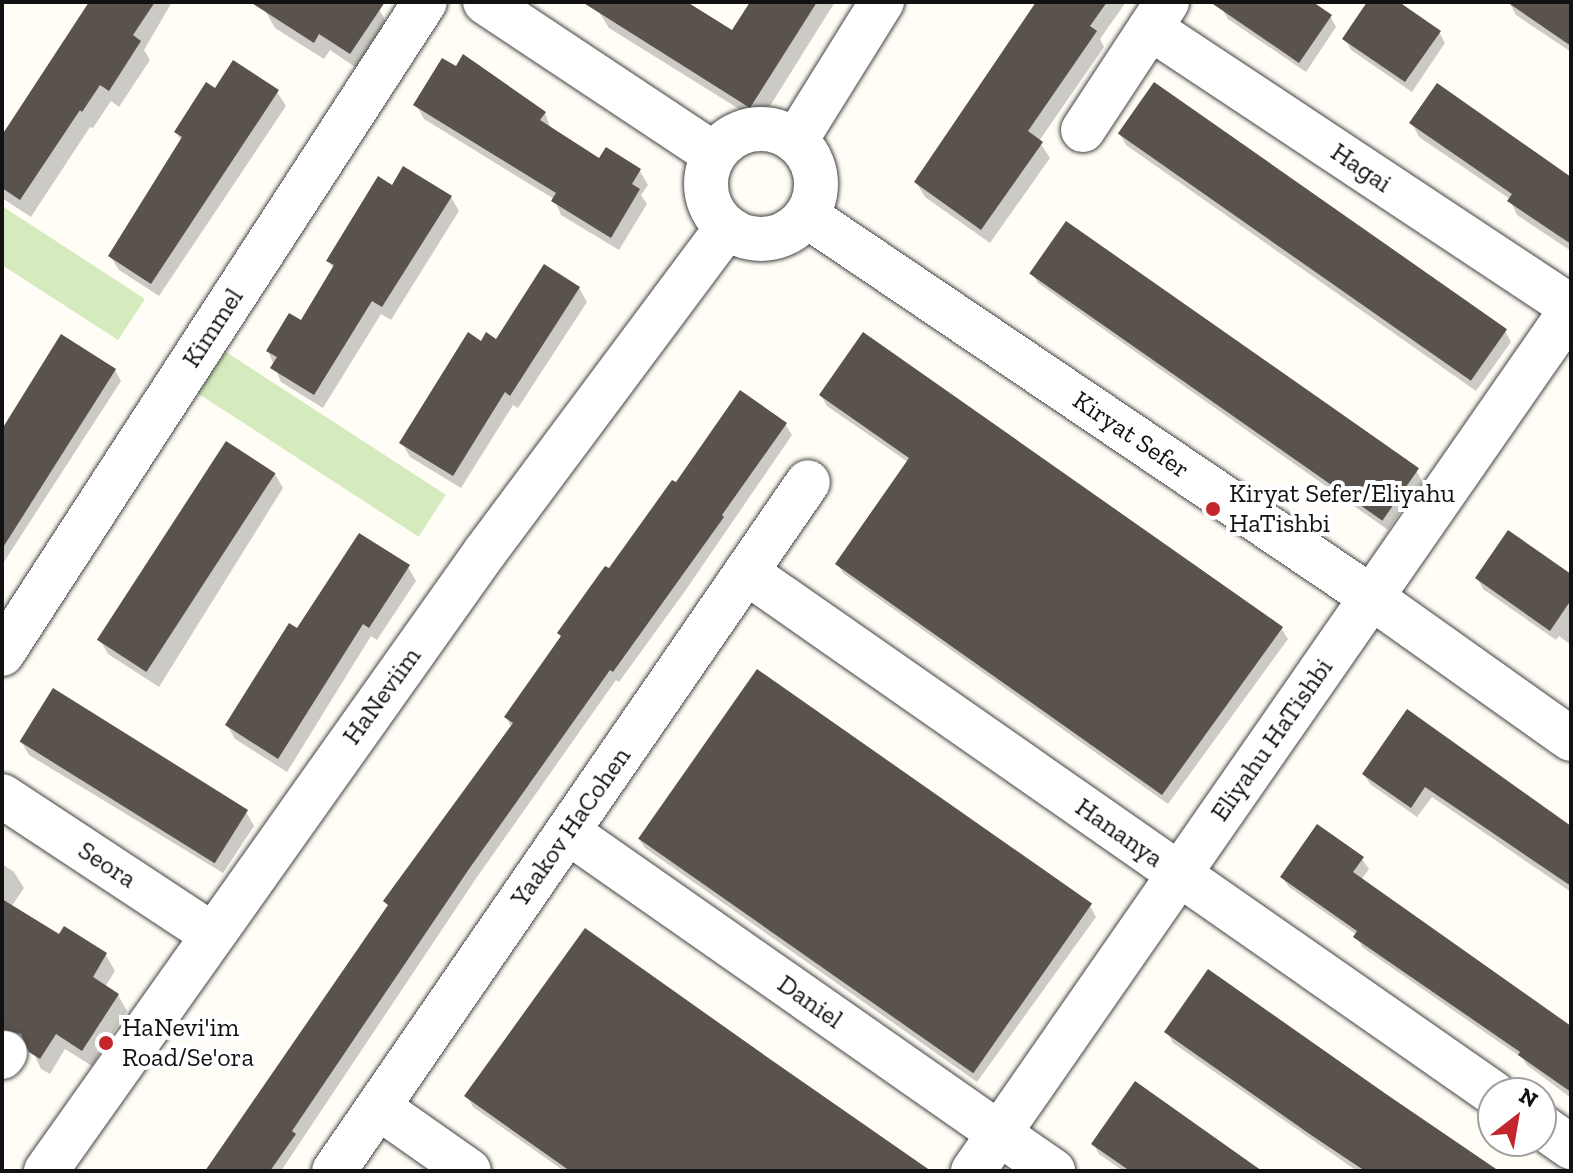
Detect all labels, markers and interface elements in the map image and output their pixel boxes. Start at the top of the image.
street label: Hagai [1325,137,1397,199]
street label: Kimmel [176,283,250,373]
street label: Kiryat Sefer [1067,385,1195,485]
place label: Kiryat Sefer/Eliyahu HaTishbi [1229,478,1455,540]
marker: Kiryat Sefer/Eliyahu HaTishbi [1204,500,1222,518]
street label: HaNeviim [336,641,428,751]
street label: Eliyahu HaTishbi [1204,653,1340,827]
street label: Yaakov HaCohen [504,741,638,913]
street label: Hananya [1069,792,1169,874]
street label: Seora [72,835,142,895]
street label: Daniel [772,969,848,1035]
place label: HaNevi'im Road/Se'ora [122,1012,254,1074]
marker: HaNevi'im Road/Se'ora [97,1034,115,1052]
north arrow [1477,1077,1557,1157]
text: N [1514,1082,1543,1114]

